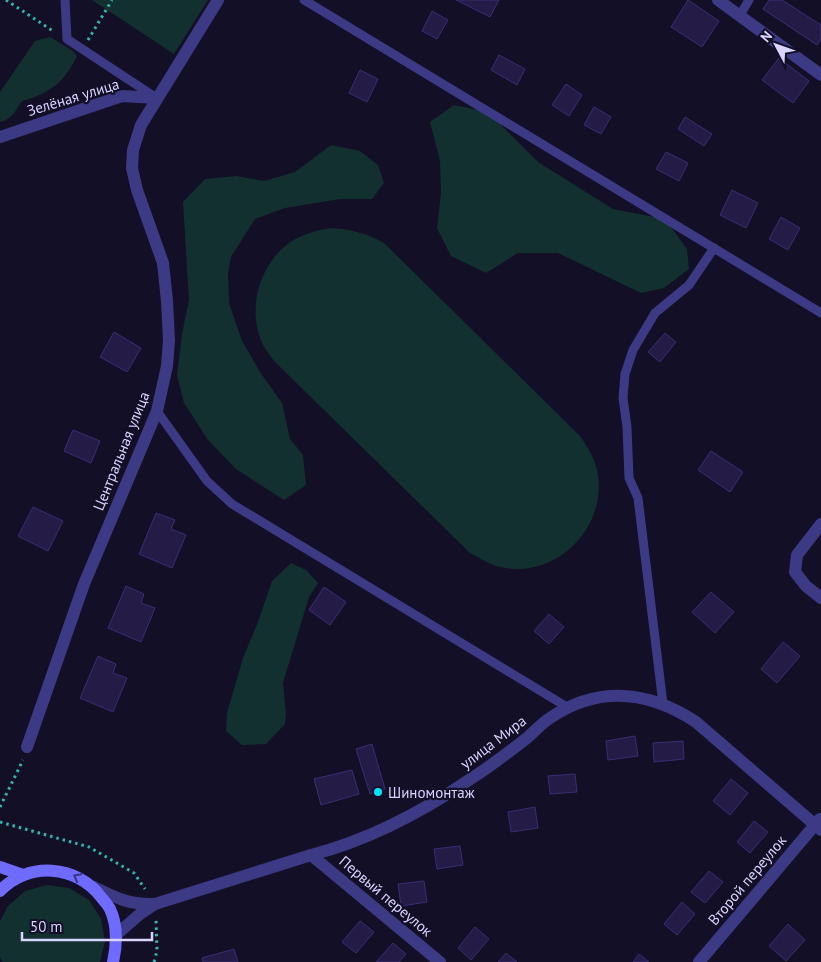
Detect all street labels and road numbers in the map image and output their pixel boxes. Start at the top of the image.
street label: Зелёная улица [25,74,121,120]
street label: Центральная улица [88,389,154,513]
street label: улица Мира [456,711,530,773]
street label: Второй переулок [704,831,791,929]
street label: Первый переулок [336,851,437,941]

